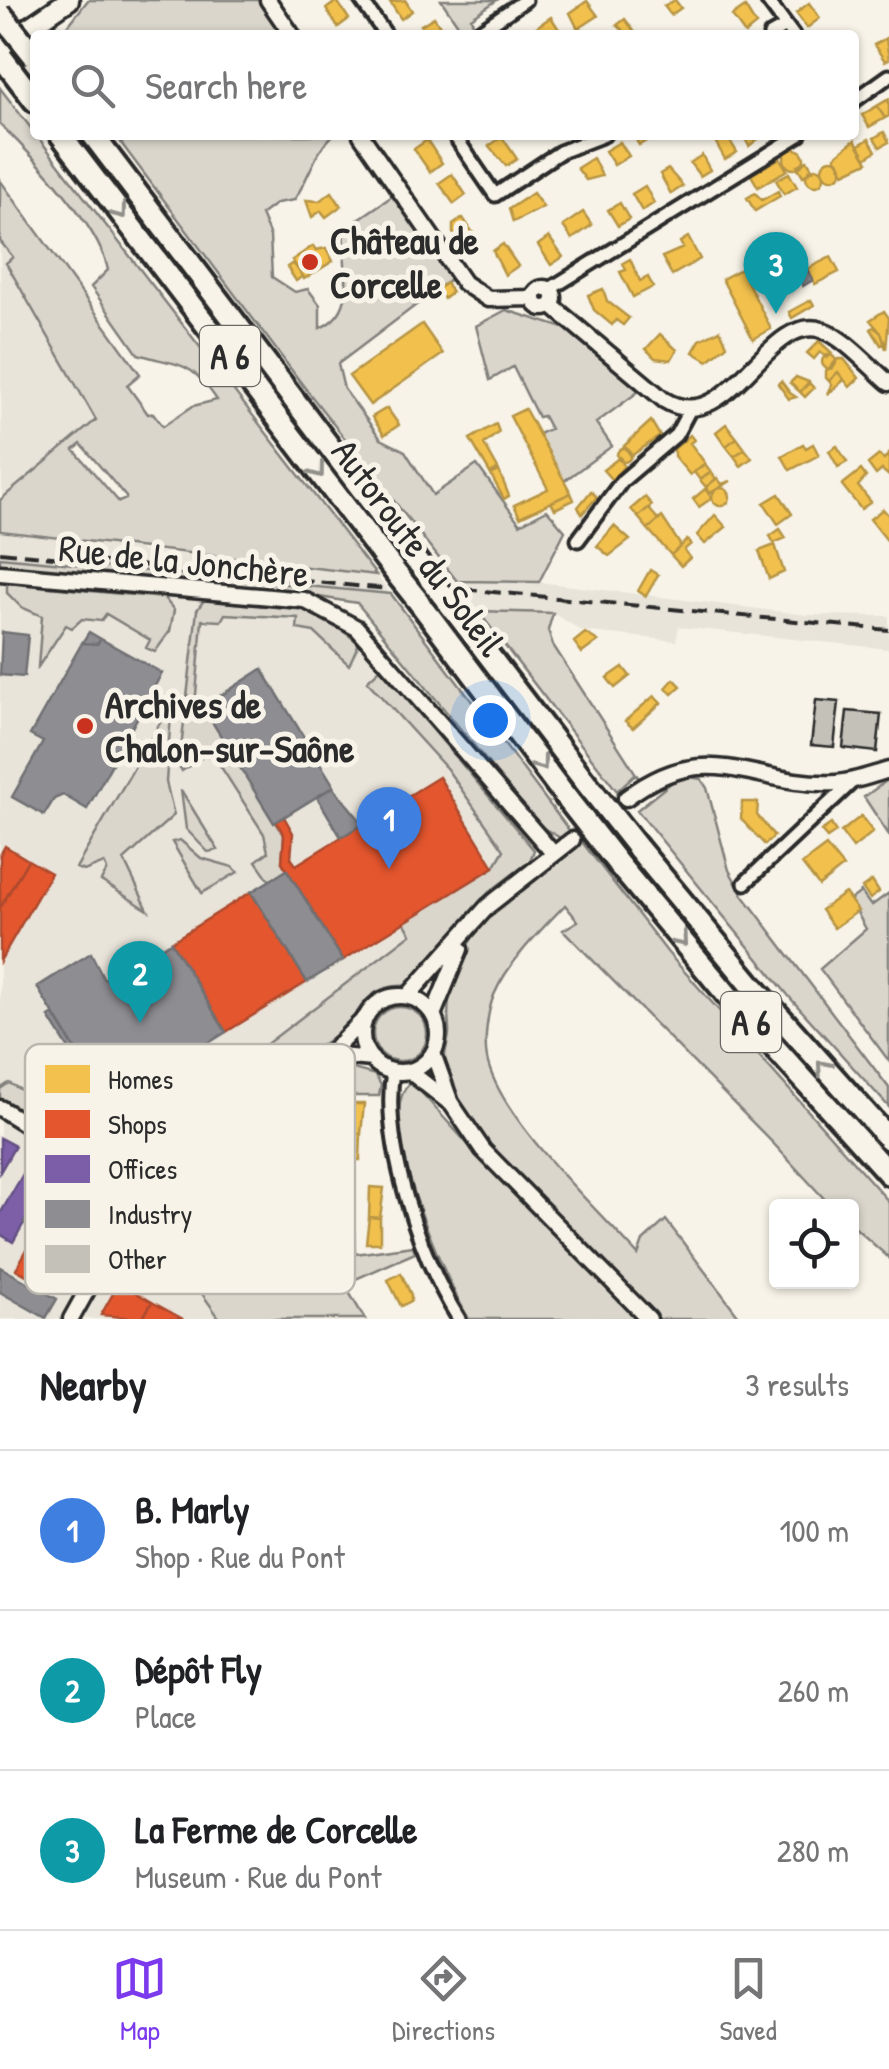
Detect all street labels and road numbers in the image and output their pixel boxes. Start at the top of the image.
road number: A 6 [200,326,260,386]
street label: Autoroute du Soleil [320,428,518,667]
street label: Rue de la Jonchère [57,521,311,599]
road number: A 6 [721,992,781,1052]

